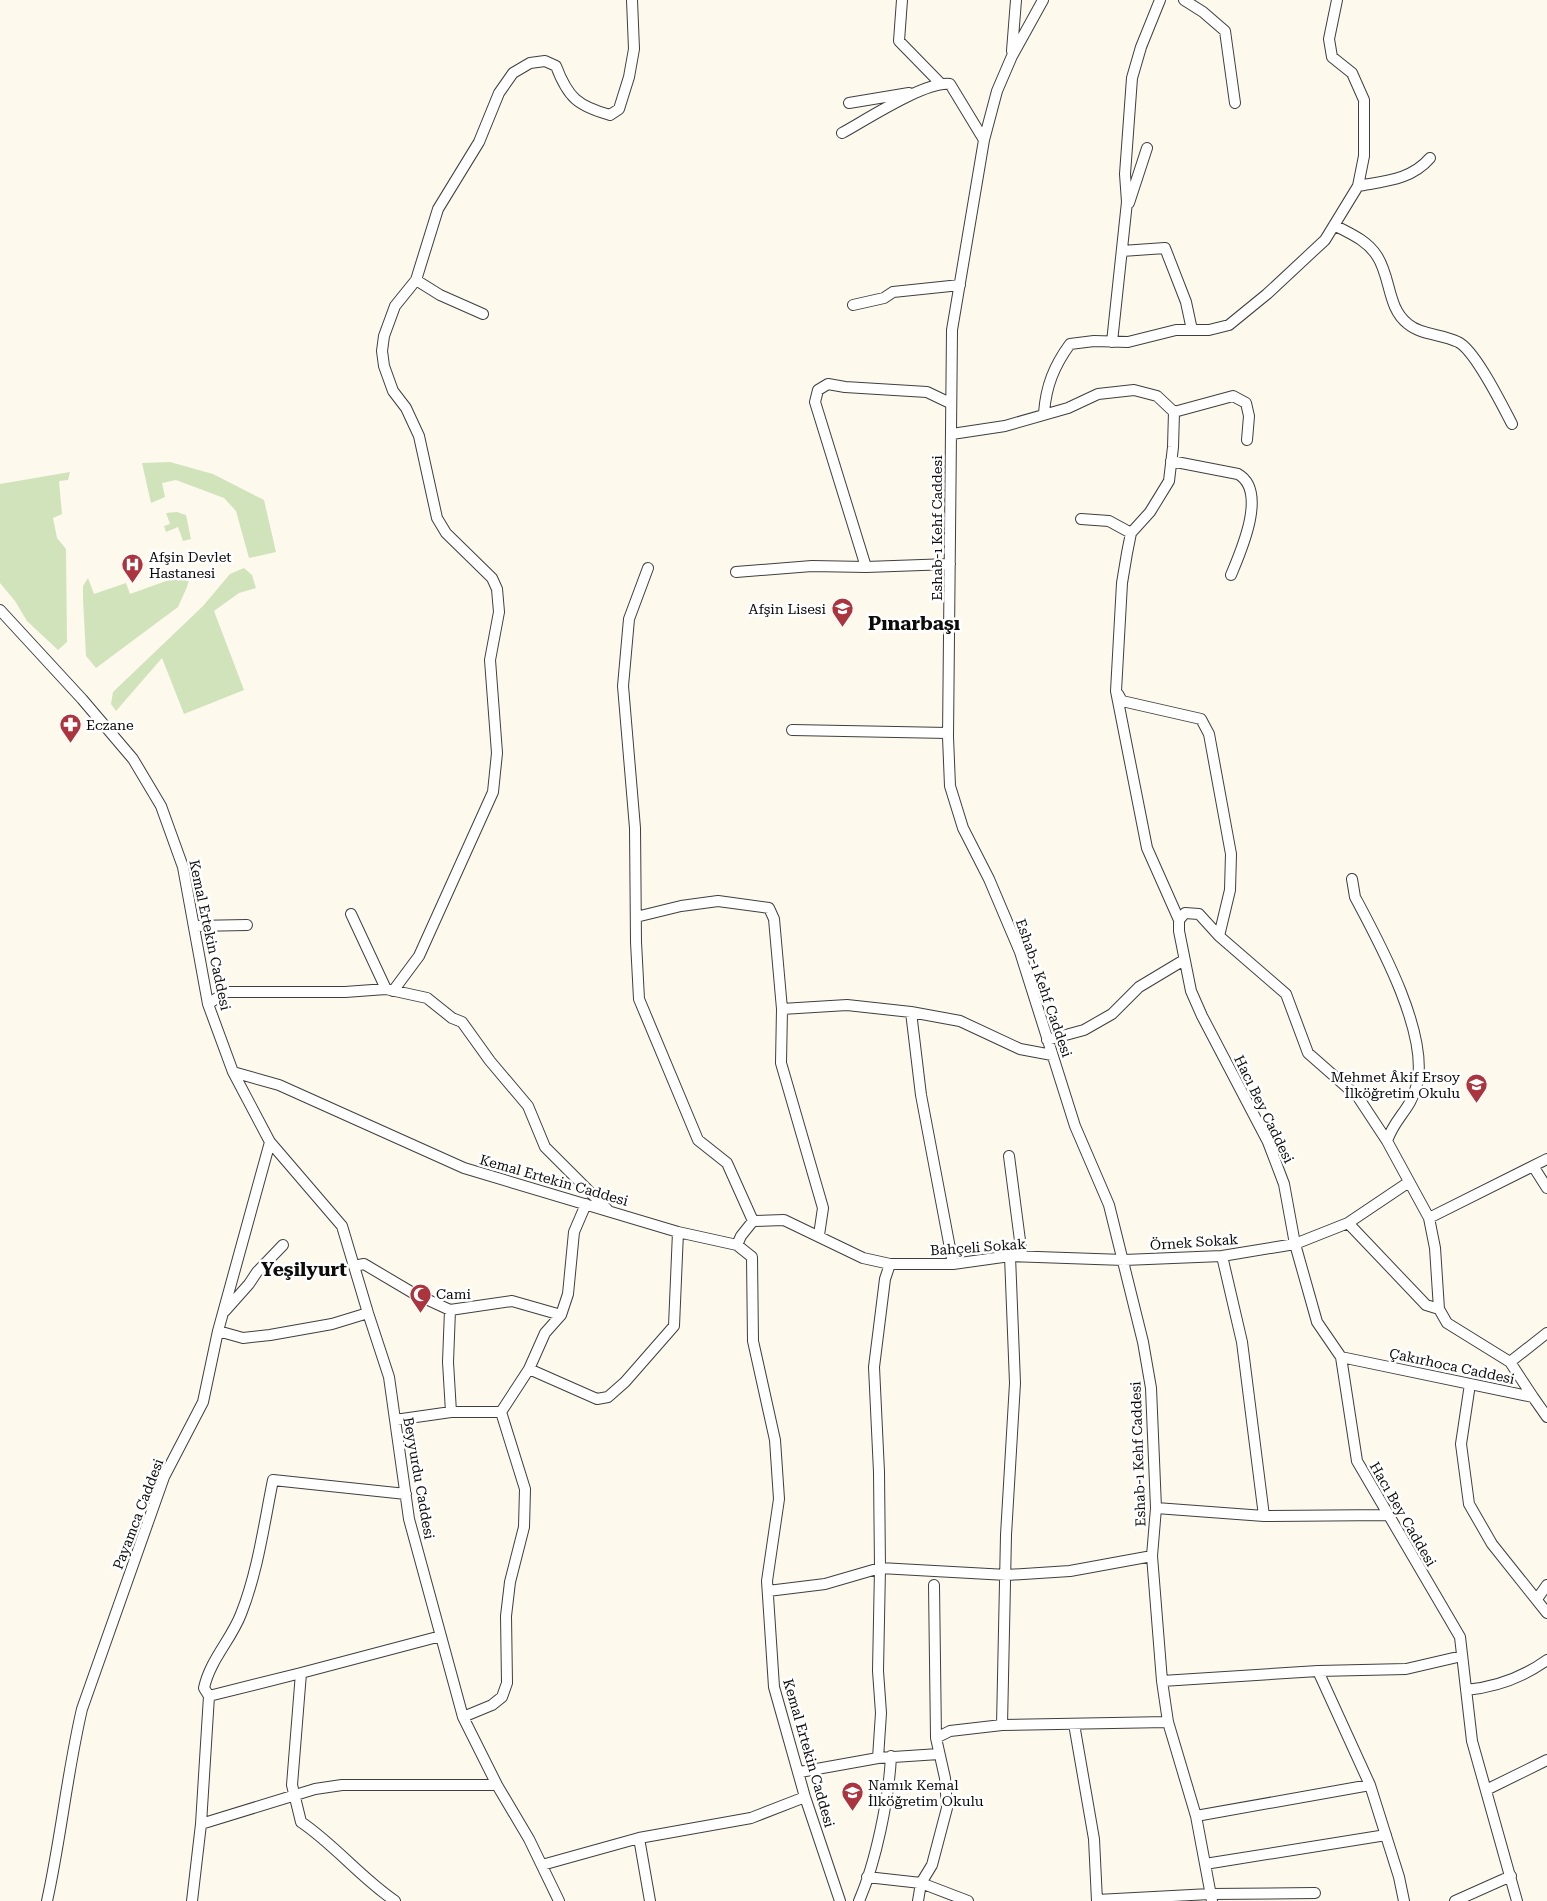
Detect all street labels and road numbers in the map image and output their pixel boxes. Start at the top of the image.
street label: Eshab-ı Kehf Caddesi [929,455,945,601]
street label: Kemal Ertekin Caddesi [186,858,234,1012]
street label: Eshab-ı Kehf Caddesi [1013,917,1075,1060]
street label: Hacı Bey Caddesi [1231,1053,1297,1166]
street label: Kemal Ertekin Caddesi [478,1151,631,1209]
street label: Örnek Sokak [1149,1231,1239,1253]
street label: Bahçeli Sokak [930,1236,1027,1258]
street label: Çakırhoca Caddesi [1388,1345,1517,1387]
street label: Eshab-ı Kehf Caddesi [1127,1381,1149,1527]
street label: Beyyurdu Caddesi [400,1416,438,1541]
street label: Payamca Caddesi [109,1456,167,1572]
street label: Hacı Bey Caddesi [1367,1459,1440,1569]
street label: Kemal Ertekin Caddesi [780,1677,838,1830]

